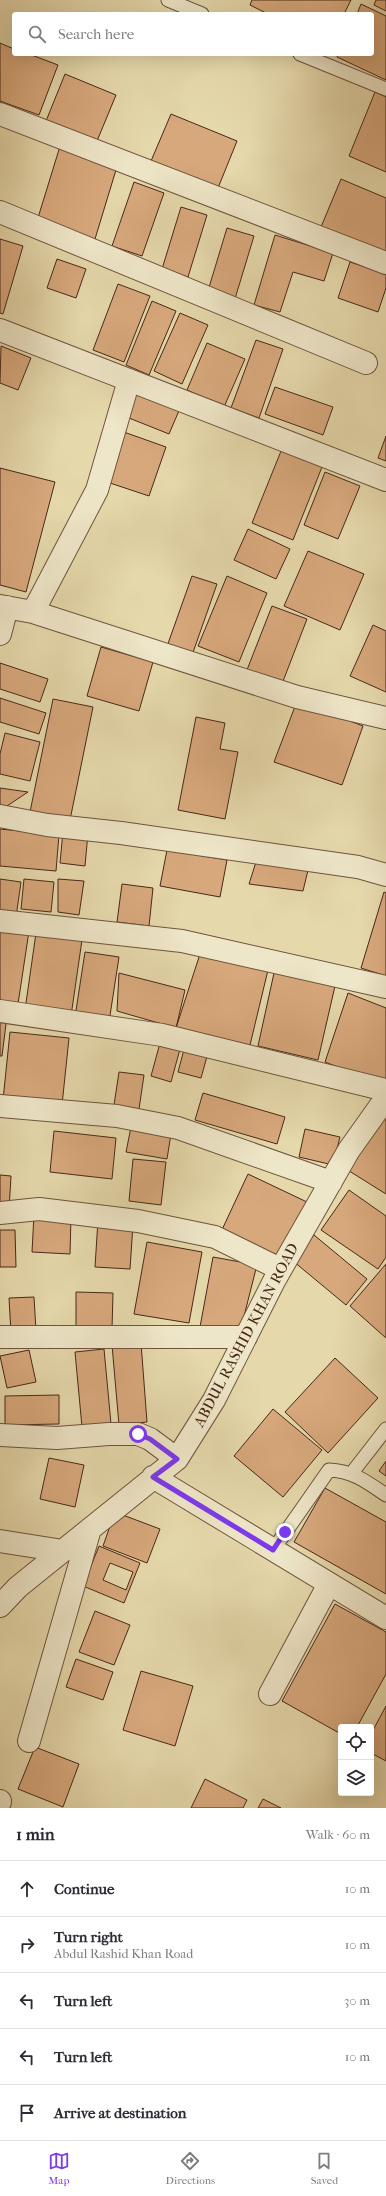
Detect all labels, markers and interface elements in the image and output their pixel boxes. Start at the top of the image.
search box [12,12,374,56]
icon: search [26,23,48,45]
text: Search here [58,25,134,43]
street label: ABDUL RASHID KHAN ROAD [189,1240,302,1431]
route start [129,1425,147,1443]
route end [276,1523,294,1541]
map controls [338,1724,374,1796]
button: locate [338,1724,374,1760]
button: layers [338,1760,374,1796]
text: 1 min [16,1824,55,1844]
text: Walk · 60 m [306,1827,370,1842]
icon: ahead [16,1878,38,1900]
text: Continue [54,1880,114,1898]
text: 10 m [345,1881,370,1896]
text: Turn right [54,1928,123,1946]
icon: right [16,1934,38,1956]
text: 10 m [345,1937,370,1952]
text: Abdul Rashid Khan Road [54,1946,193,1961]
icon: left [16,1990,38,2012]
text: Turn left [54,1992,112,2010]
text: 30 m [344,1993,370,2008]
icon: left [16,2046,38,2068]
text: Turn left [54,2048,112,2066]
text: 10 m [345,2049,370,2064]
icon: arrive [16,2102,38,2124]
text: Arrive at destination [54,2104,186,2122]
tab: Map [48,2150,70,2187]
tab: Directions [166,2150,215,2187]
tab: Saved [311,2150,338,2187]

